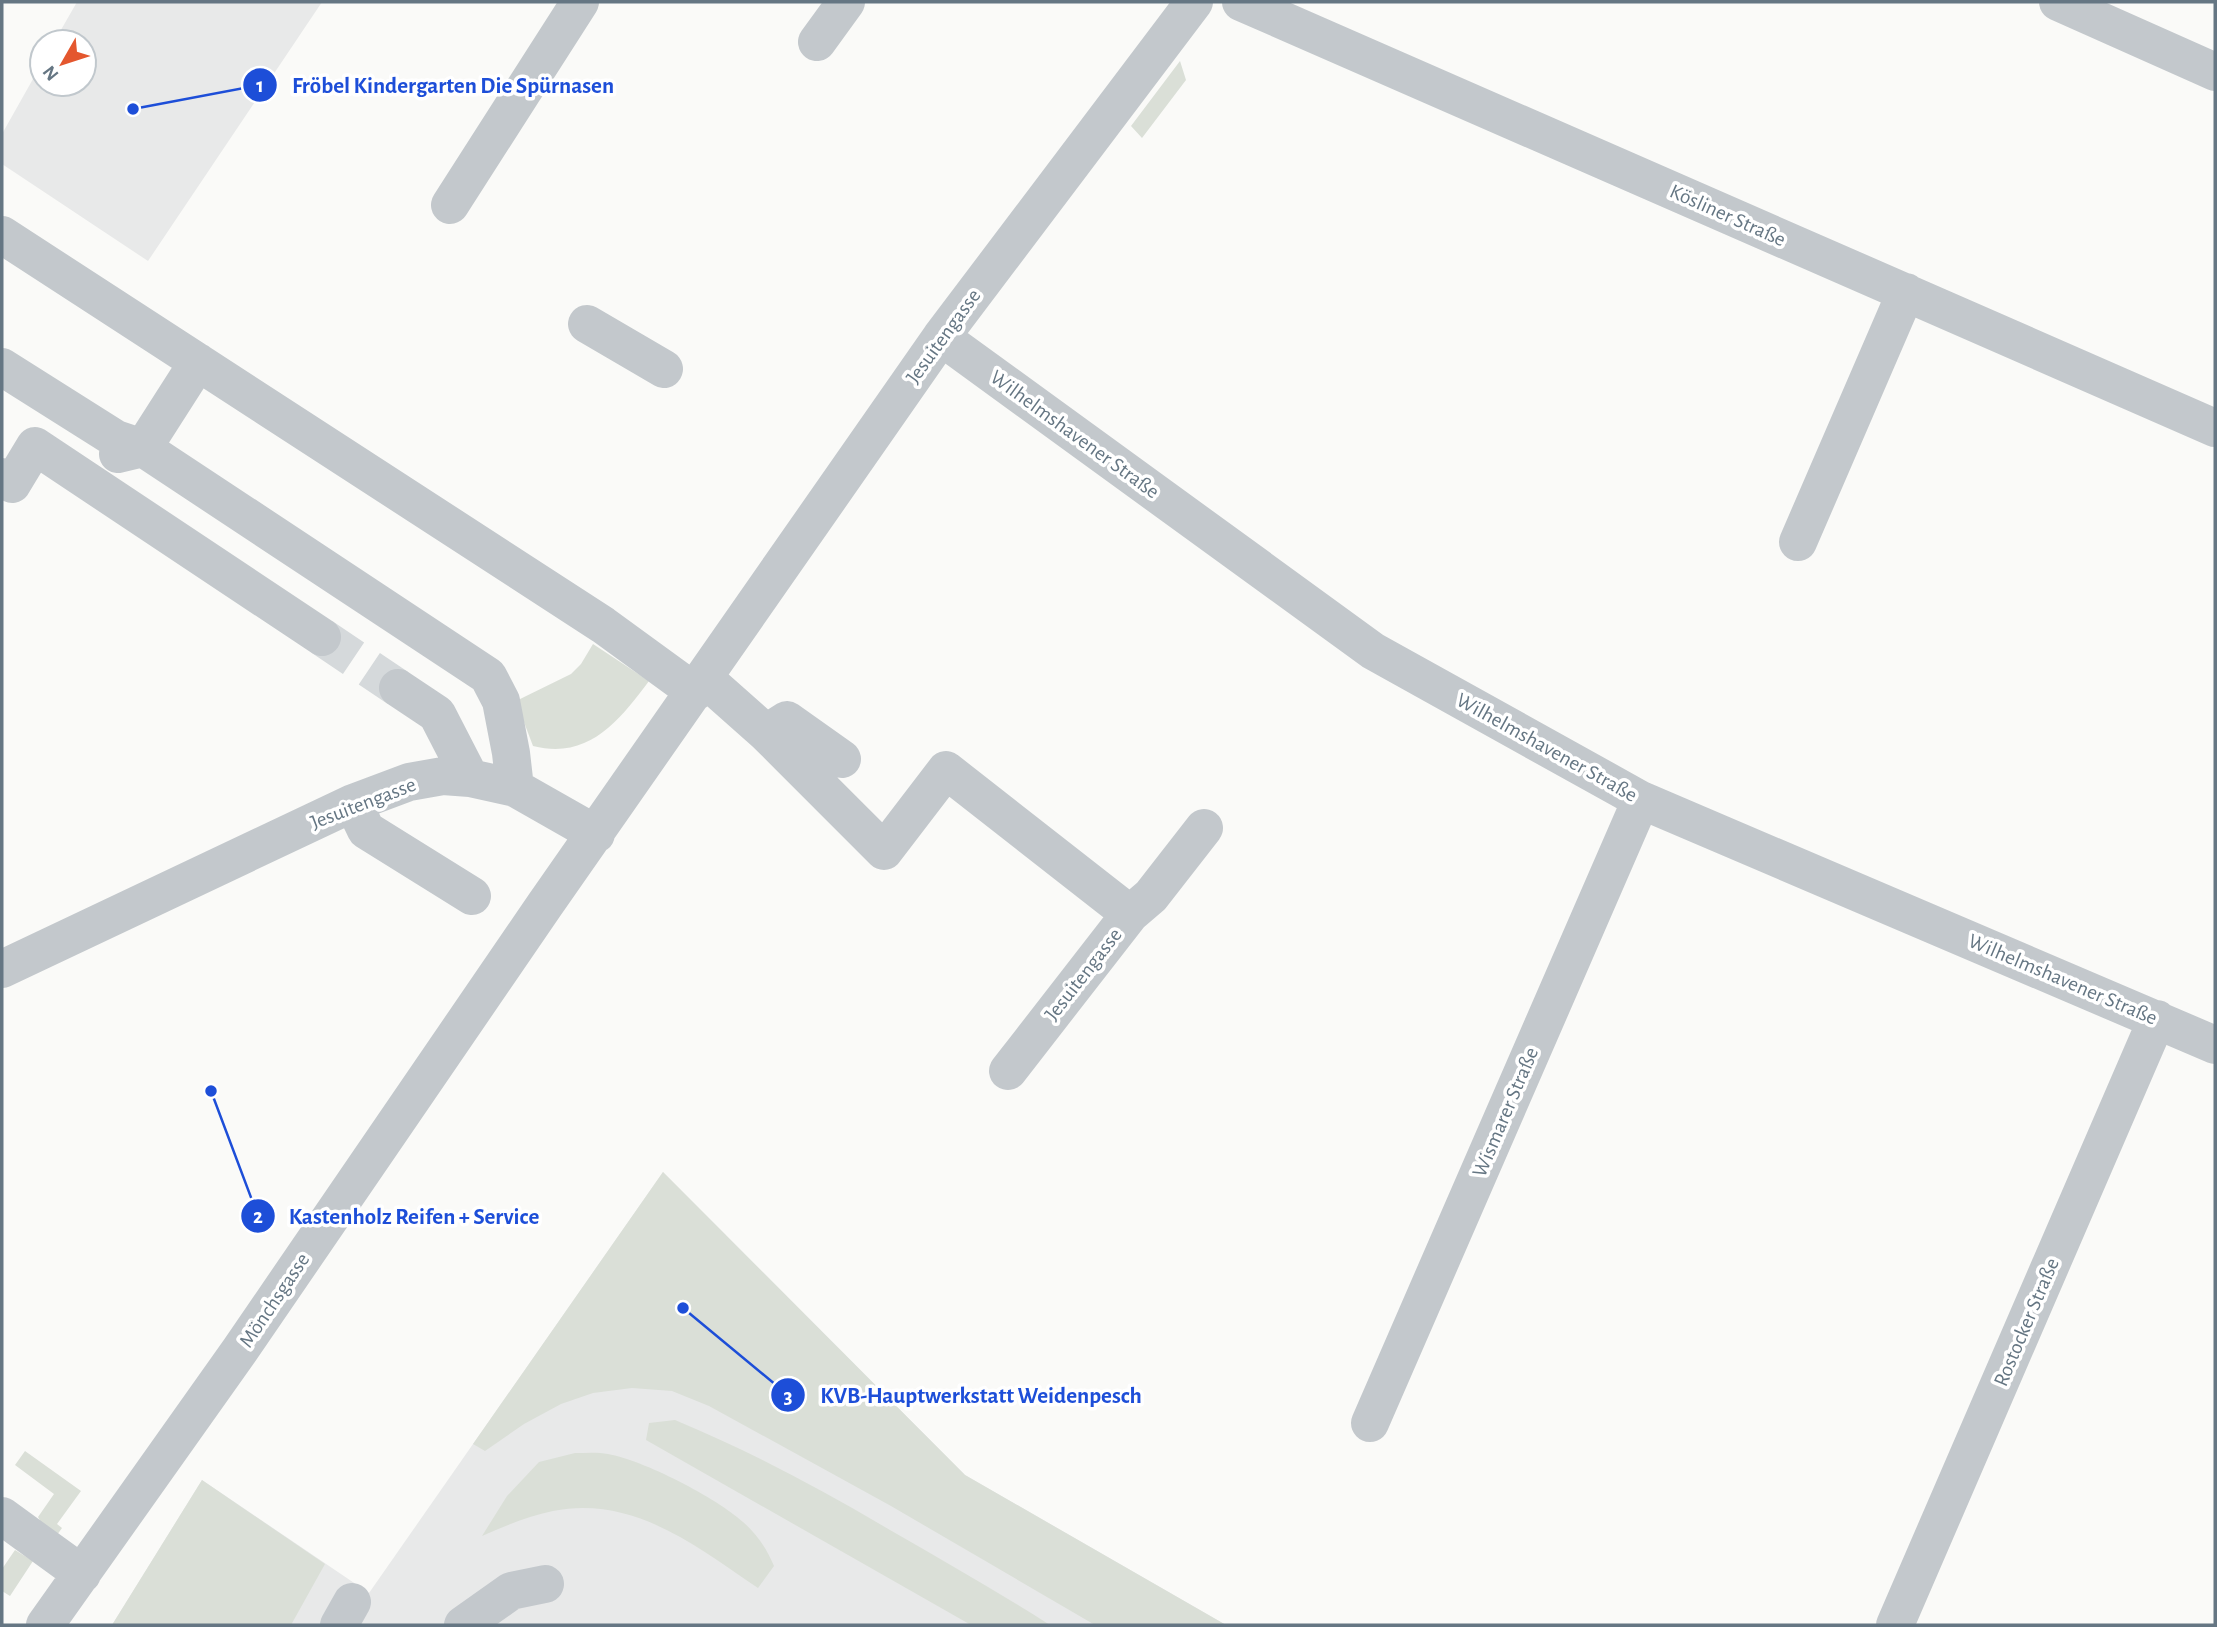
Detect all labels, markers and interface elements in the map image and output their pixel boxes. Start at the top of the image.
north arrow [28,28,98,98]
text: N [39,62,62,84]
callout: Fröbel Kindergarten Die Spürnasen [243,63,628,107]
text: 1 [256,75,264,96]
text: Fröbel Kindergarten Die Spürnasen [292,75,614,98]
street label: Kösliner Straße [1667,181,1789,250]
street label: Jesuitengasse [902,285,985,387]
street label: Wilhelmshavener Straße [986,366,1163,503]
street label: Wilhelmshavener Straße [1453,689,1641,806]
street label: Jesuitengasse [308,774,419,833]
street label: Jesuitengasse [1041,924,1126,1025]
street label: Wilhelmshavener Straße [1965,930,2160,1029]
street label: Wismarer Straße [1469,1044,1542,1180]
callout: Kastenholz Reifen + Service [240,1194,554,1238]
text: 2 [253,1206,263,1227]
text: Kastenholz Reifen + Service [289,1206,539,1229]
street label: Mönchsgasse [235,1249,314,1351]
street label: Rostocker Straße [1990,1255,2063,1389]
callout: KVB-Hauptwerkstatt Weidenpesch [771,1373,1155,1417]
text: KVB-Hauptwerkstatt Weidenpesch [820,1385,1142,1408]
text: 3 [783,1386,793,1407]

